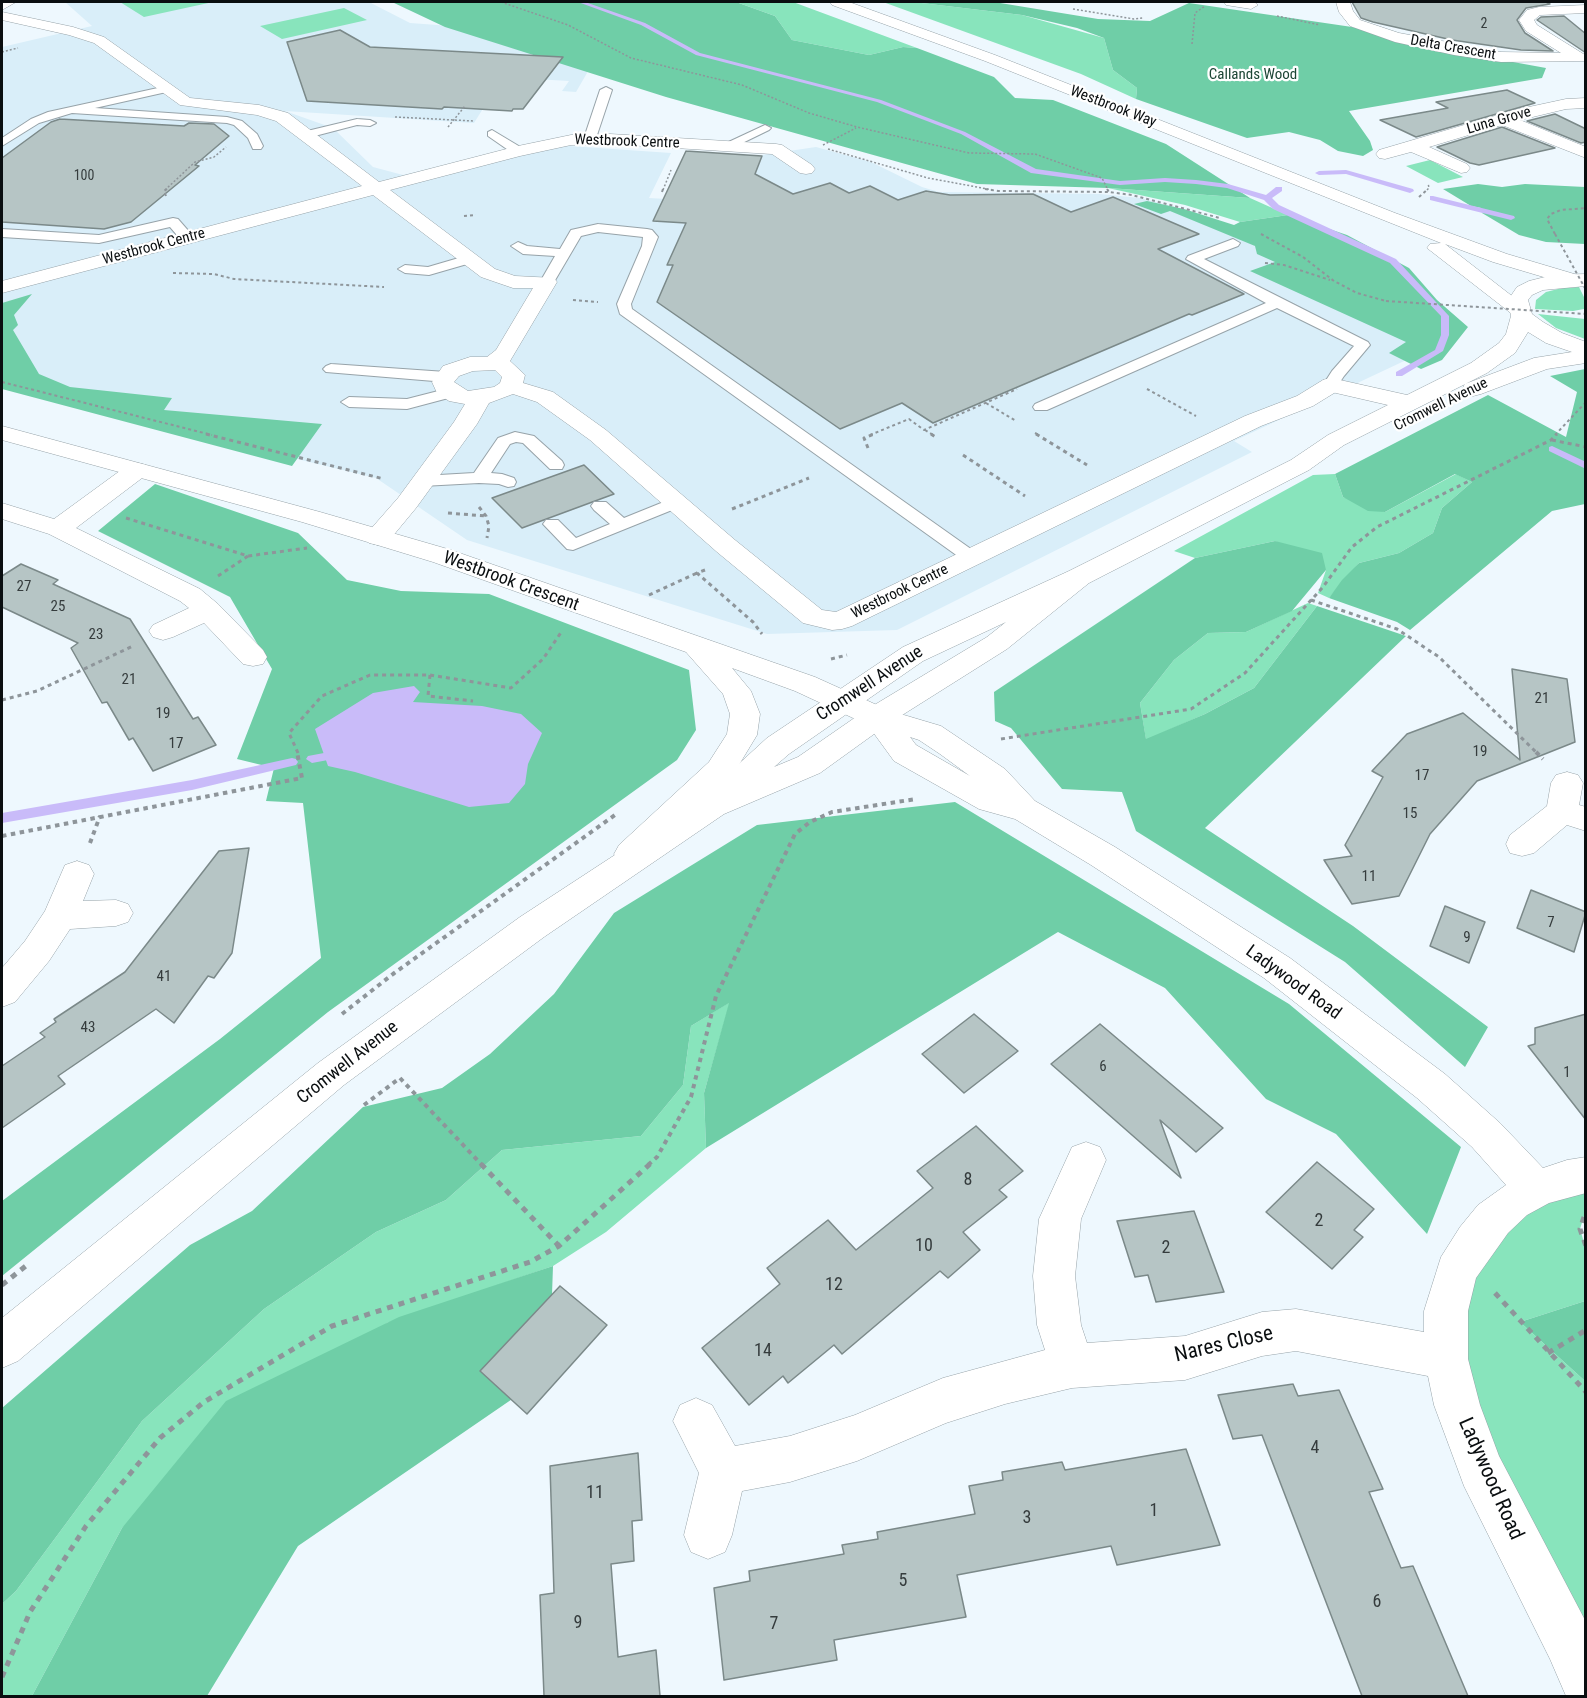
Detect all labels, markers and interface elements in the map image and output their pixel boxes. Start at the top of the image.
house number: 2 [1481,16,1487,32]
street label: Delta Crescent [1409,32,1497,64]
park label: Callands Wood [1209,66,1297,84]
street label: Westbrook Way [1067,82,1159,132]
street label: Luna Grove [1465,103,1533,139]
street label: Westbrook Centre [574,131,680,153]
house number: 100 [74,168,94,184]
street label: Westbrook Centre [101,225,207,269]
street label: Cromwell Avenue [1391,375,1491,435]
street label: Westbrook Crescent [440,547,582,617]
street label: Westbrook Centre [849,561,951,623]
house number: 27 [17,578,31,596]
house number: 25 [51,598,65,616]
house number: 23 [89,626,103,644]
street label: Cromwell Avenue [813,642,927,726]
house number: 21 [122,671,136,689]
house number: 21 [1535,690,1549,708]
house number: 19 [156,705,170,723]
house number: 17 [169,735,183,753]
house number: 19 [1473,743,1487,761]
house number: 17 [1415,767,1429,785]
house number: 15 [1403,805,1417,823]
house number: 11 [1362,868,1376,886]
house number: 7 [1547,914,1555,932]
house number: 9 [1463,929,1471,947]
street label: Ladywood Road [1241,941,1345,1025]
house number: 41 [157,968,171,986]
street label: Cromwell Avenue [293,1017,403,1109]
house number: 43 [81,1019,95,1037]
house number: 6 [1099,1058,1107,1076]
house number: 1 [1563,1064,1571,1082]
house number: 8 [964,1169,972,1191]
house number: 2 [1315,1210,1323,1232]
house number: 10 [915,1235,933,1257]
house number: 2 [1162,1237,1170,1259]
house number: 12 [825,1274,843,1296]
street label: Nares Close [1172,1321,1276,1369]
house number: 14 [754,1340,772,1362]
street label: Ladywood Road [1452,1414,1528,1544]
house number: 4 [1311,1437,1319,1459]
house number: 11 [586,1482,604,1504]
house number: 1 [1150,1500,1158,1522]
house number: 3 [1023,1507,1031,1529]
house number: 5 [899,1570,907,1592]
house number: 6 [1373,1591,1381,1613]
house number: 9 [574,1612,582,1634]
house number: 7 [770,1613,778,1635]

